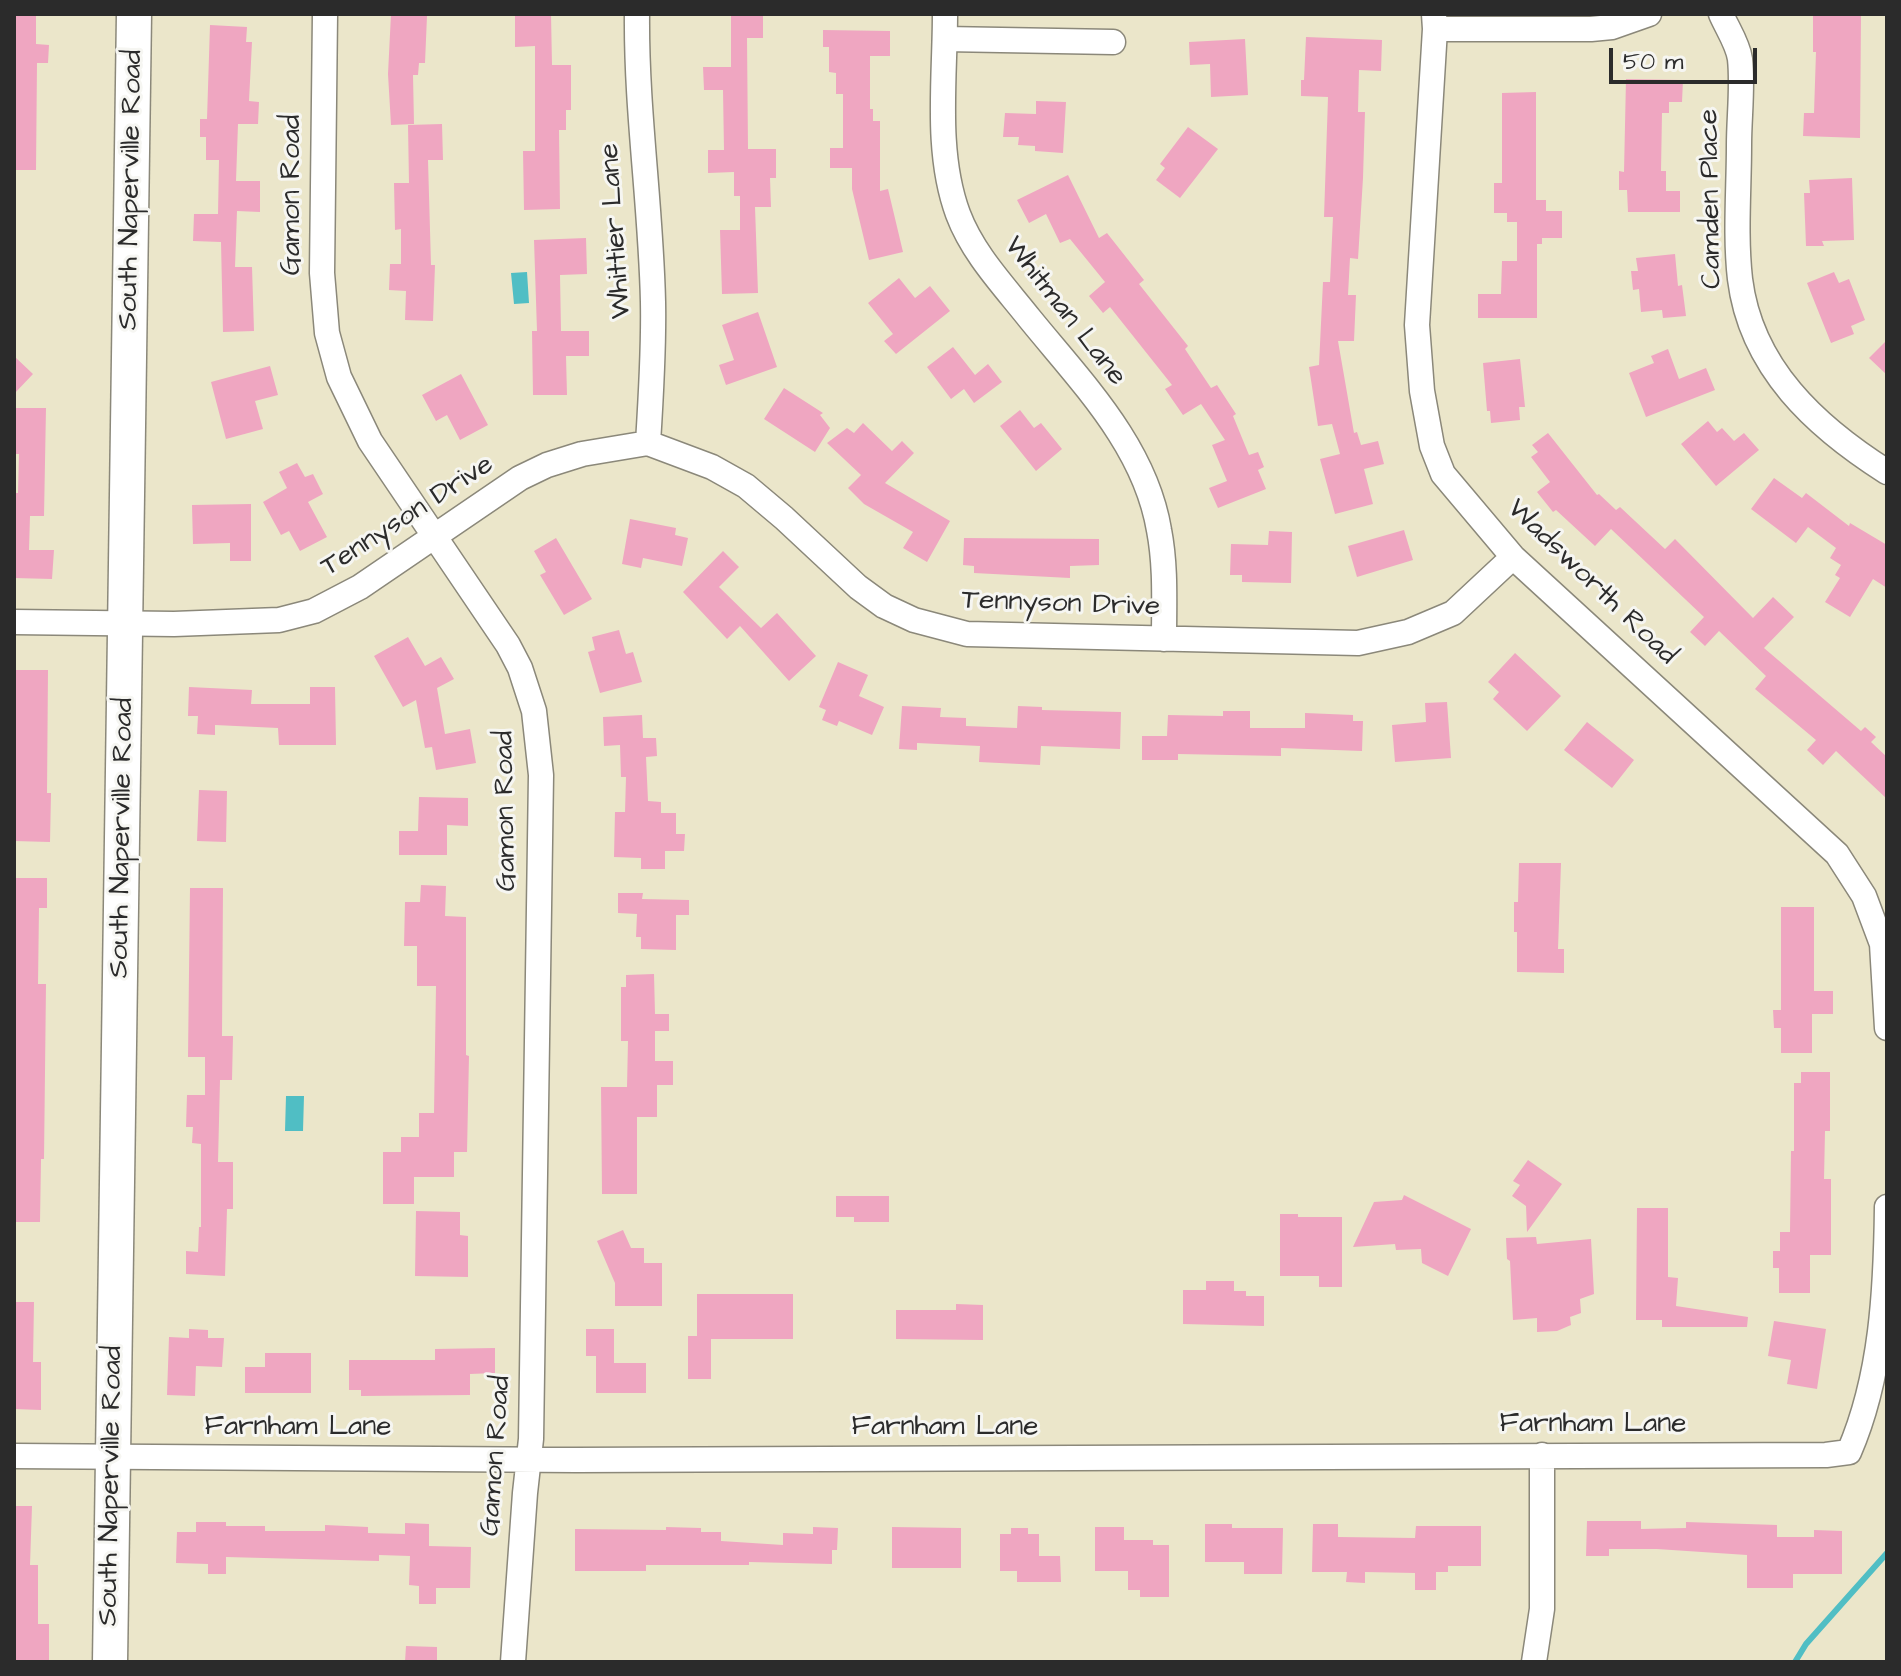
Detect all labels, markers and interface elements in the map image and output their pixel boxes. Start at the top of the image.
scale bar [1613,32,1761,82]
text: 50 m [1623,45,1683,79]
street label: South Naperville Road [113,49,151,331]
street label: Camden Place [1694,109,1730,289]
street label: Gamon Road [276,115,310,275]
street label: Whittier Lane [594,142,640,320]
street label: Whitman Lane [995,231,1133,393]
street label: Tennyson Drive [316,449,500,585]
street label: Wadsworth Road [1499,493,1683,673]
street label: Tennyson Drive [961,585,1161,625]
street label: South Naperville Road [104,697,142,979]
street label: Gamon Road [489,730,525,892]
street label: South Naperville Road [93,1345,131,1627]
street label: Gamon Road [475,1375,519,1537]
street label: Farnham Lane [1500,1408,1686,1442]
street label: Farnham Lane [205,1411,391,1445]
street label: Farnham Lane [852,1411,1038,1445]

